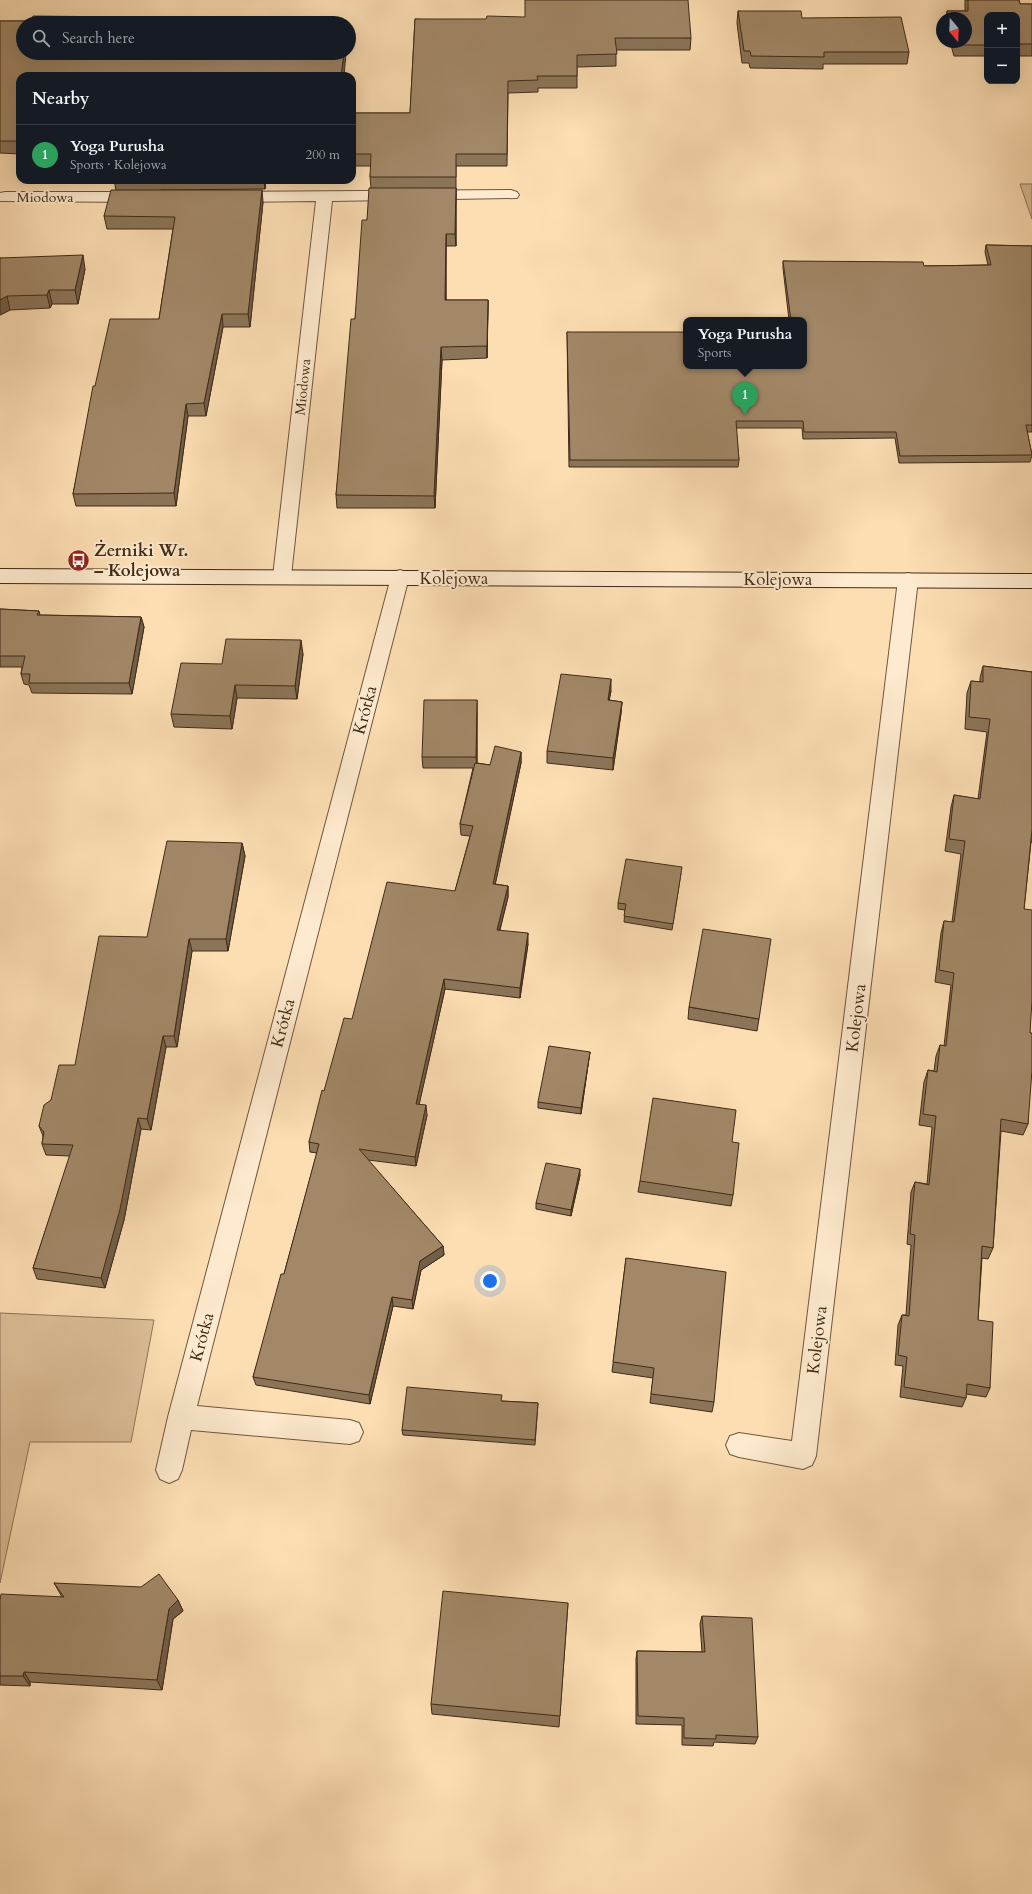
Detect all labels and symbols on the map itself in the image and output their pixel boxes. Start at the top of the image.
north arrow [936,12,972,48]
street label: Miodowa [17,188,73,207]
street label: Miodowa [291,358,315,416]
pin: 1 [732,382,758,415]
place label: Żerniki Wr. – Kolejowa [94,539,188,582]
bus stop icon: Żerniki Wr. – Kolejowa [65,547,91,573]
street label: Kolejowa [420,567,489,590]
street label: Kolejowa [744,568,813,591]
street label: Krótka [347,682,383,737]
street label: Kolejowa [840,982,872,1054]
street label: Krótka [265,995,301,1050]
your location [480,1271,500,1291]
street label: Kolejowa [801,1304,833,1376]
street label: Krótka [184,1309,220,1364]

